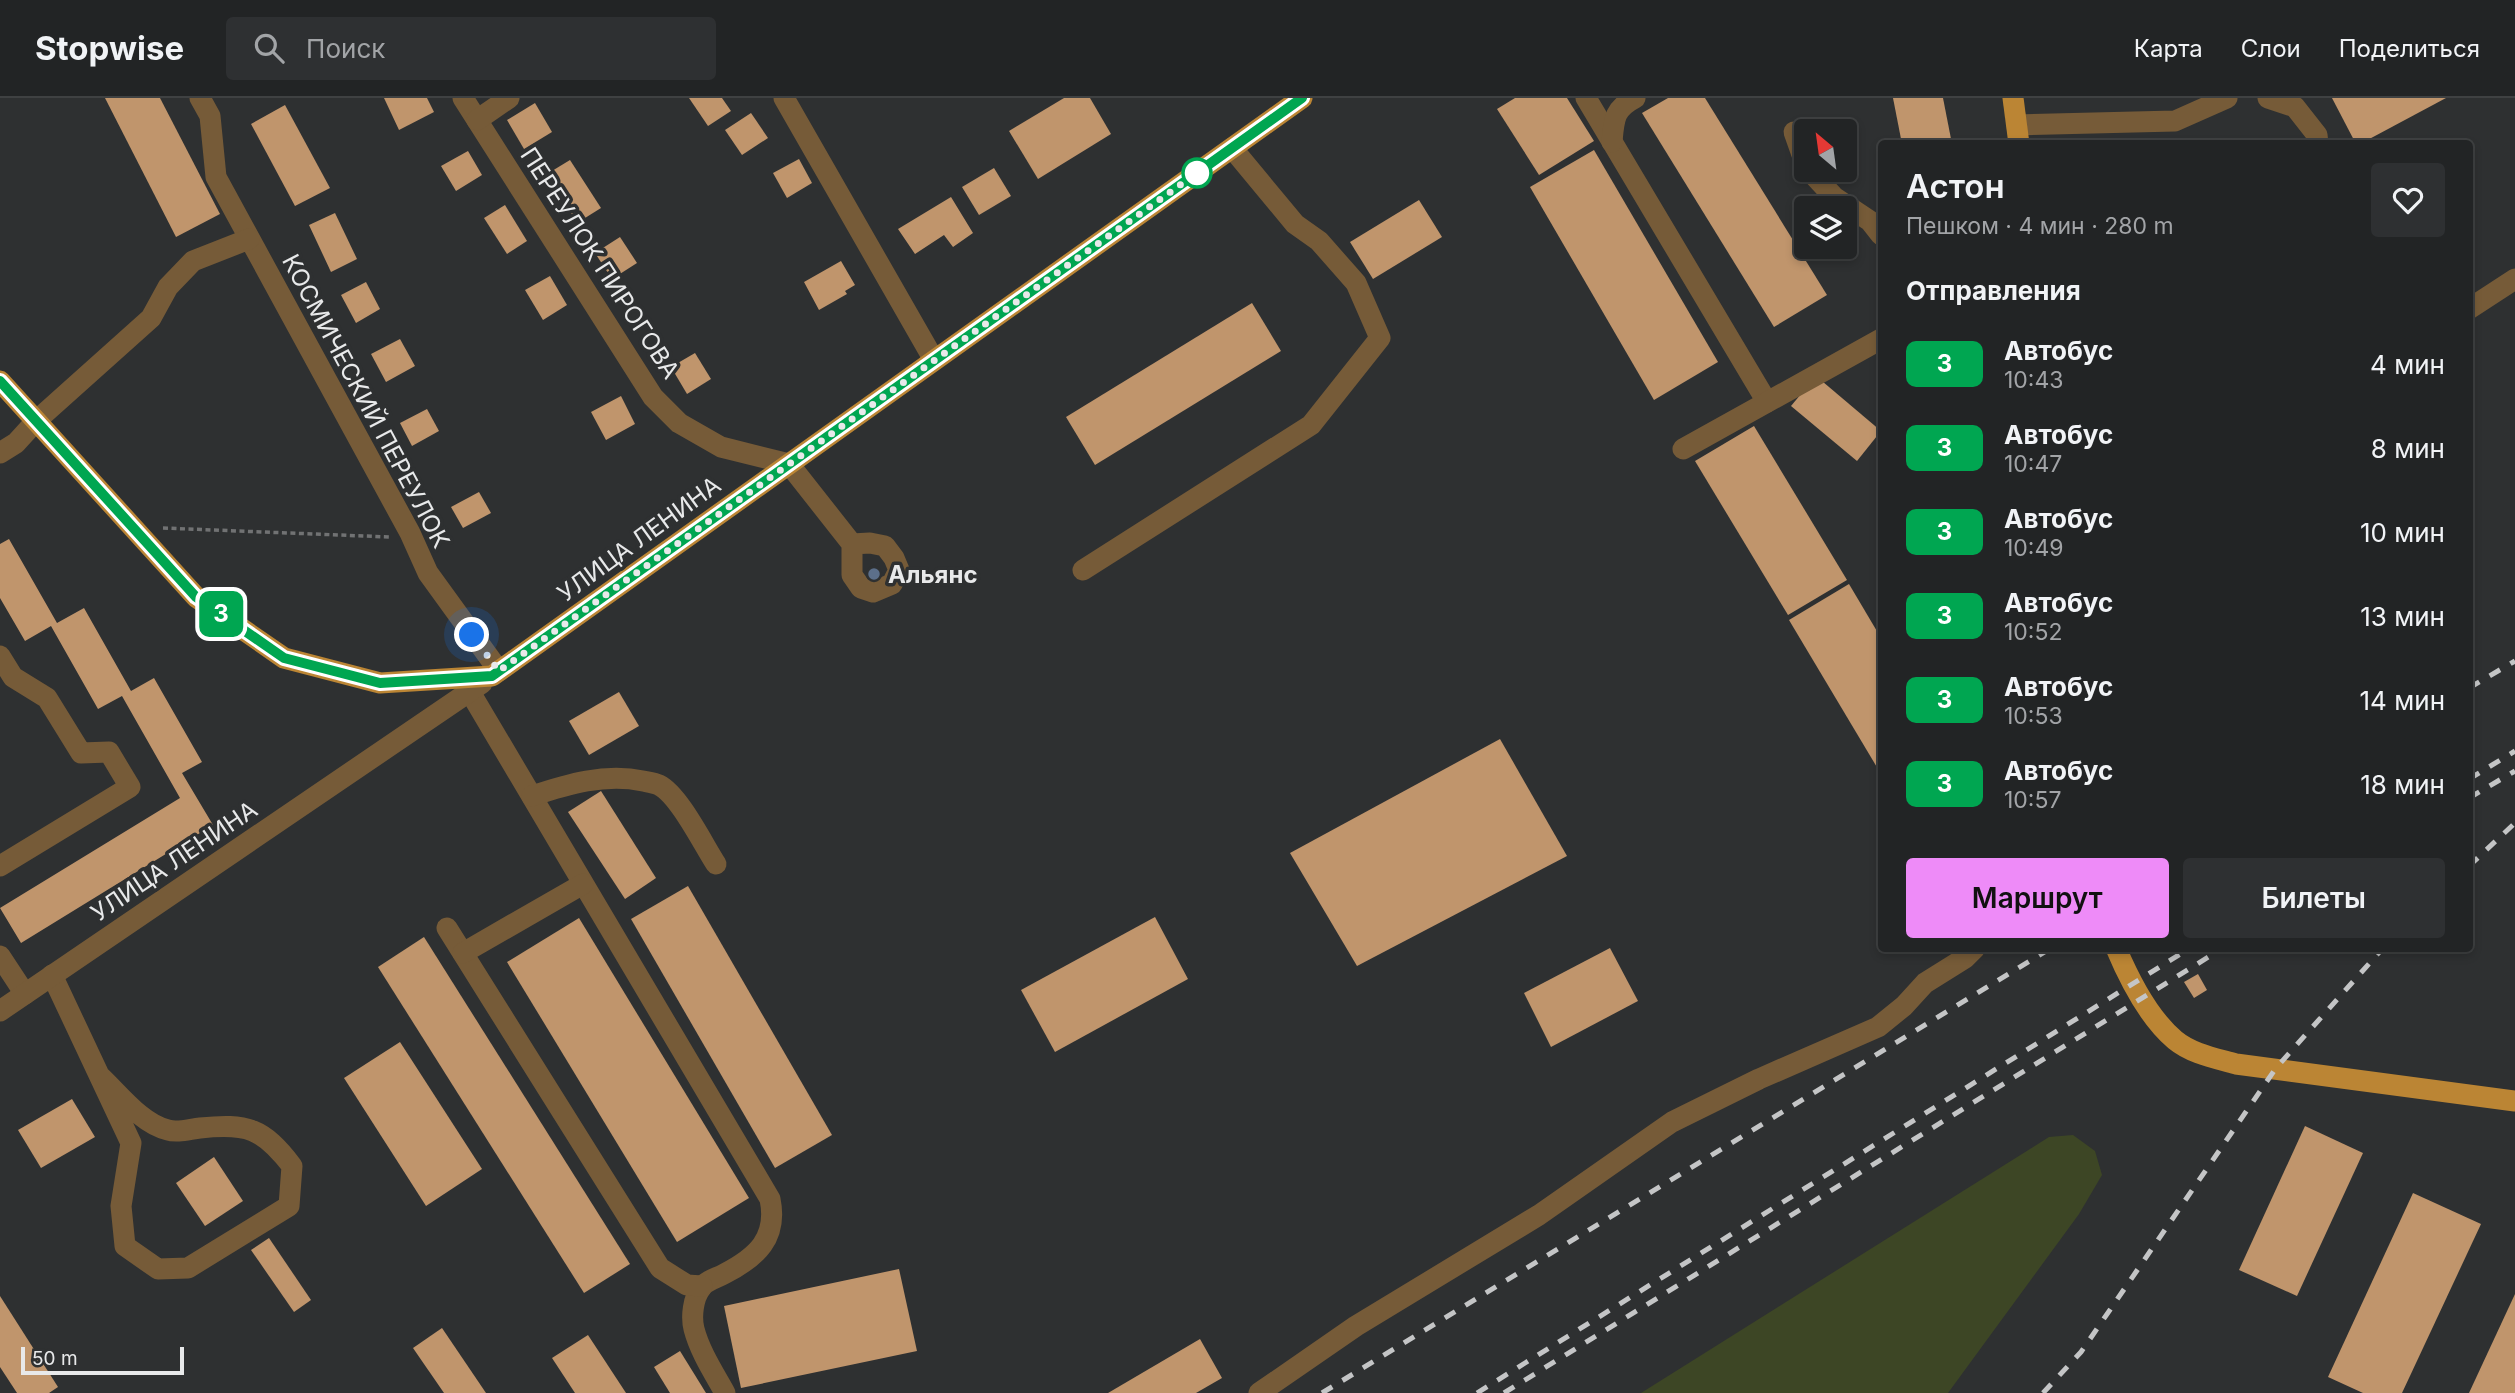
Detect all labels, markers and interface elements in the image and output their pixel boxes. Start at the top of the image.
search box [226,17,716,80]
text: Stopwise [35,28,184,68]
icon: search [250,29,288,67]
text: Поиск [306,33,385,64]
text: Карта [2134,34,2203,63]
text: Слои [2241,34,2301,63]
text: Поделиться [2339,34,2480,63]
north arrow [1794,119,1857,182]
map controls [1794,119,1857,259]
street label: ПЕРЕУЛОК ПИРОГОВА [514,142,686,384]
unlabelled marker [1182,158,1212,188]
button: heart [2371,163,2445,237]
text: Астон [1906,166,2005,206]
button: layers [1794,196,1857,259]
text: Пешком · 4 мин · 280 m [1906,212,2174,240]
street label: КОСМИЧЕСКИЙ ПЕРЕУЛОК [276,249,457,553]
text: Отправления [1906,275,2081,306]
text: Автобус [2004,335,2113,366]
text: 3 [1937,349,1952,378]
text: 4 мин [2370,349,2445,380]
text: 10:43 [2004,366,2064,394]
text: Автобус [2004,419,2113,450]
text: 3 [1937,433,1952,462]
text: 8 мин [2371,433,2445,464]
text: 10:47 [2004,450,2062,478]
street label: УЛИЦА ЛЕНИНА [552,470,726,608]
text: Автобус [2004,503,2113,534]
text: 3 [1937,517,1952,546]
text: 10 мин [2360,517,2445,548]
text: 10:49 [2004,534,2064,562]
place label: Альянс [888,560,978,589]
marker: Альянс [866,566,882,582]
text: Автобус [2004,587,2113,618]
line badge: 3 [198,591,244,637]
text: 3 [213,599,229,628]
text: 3 [1937,601,1952,630]
text: 13 мин [2360,601,2445,632]
your location [454,617,489,652]
text: 10:52 [2004,618,2063,646]
text: Автобус [2004,671,2113,702]
text: 3 [1937,685,1952,714]
text: 14 мин [2360,685,2445,716]
text: 10:53 [2004,702,2063,730]
text: Автобус [2004,755,2113,786]
text: 3 [1937,769,1952,798]
text: 18 мин [2360,769,2445,800]
text: 10:57 [2004,786,2062,814]
street label: УЛИЦА ЛЕНИНА [85,795,263,927]
button: Маршрут [1906,858,2169,938]
button: Билеты [2183,858,2445,938]
scale bar [21,1344,184,1376]
text: 50 m [32,1347,78,1370]

